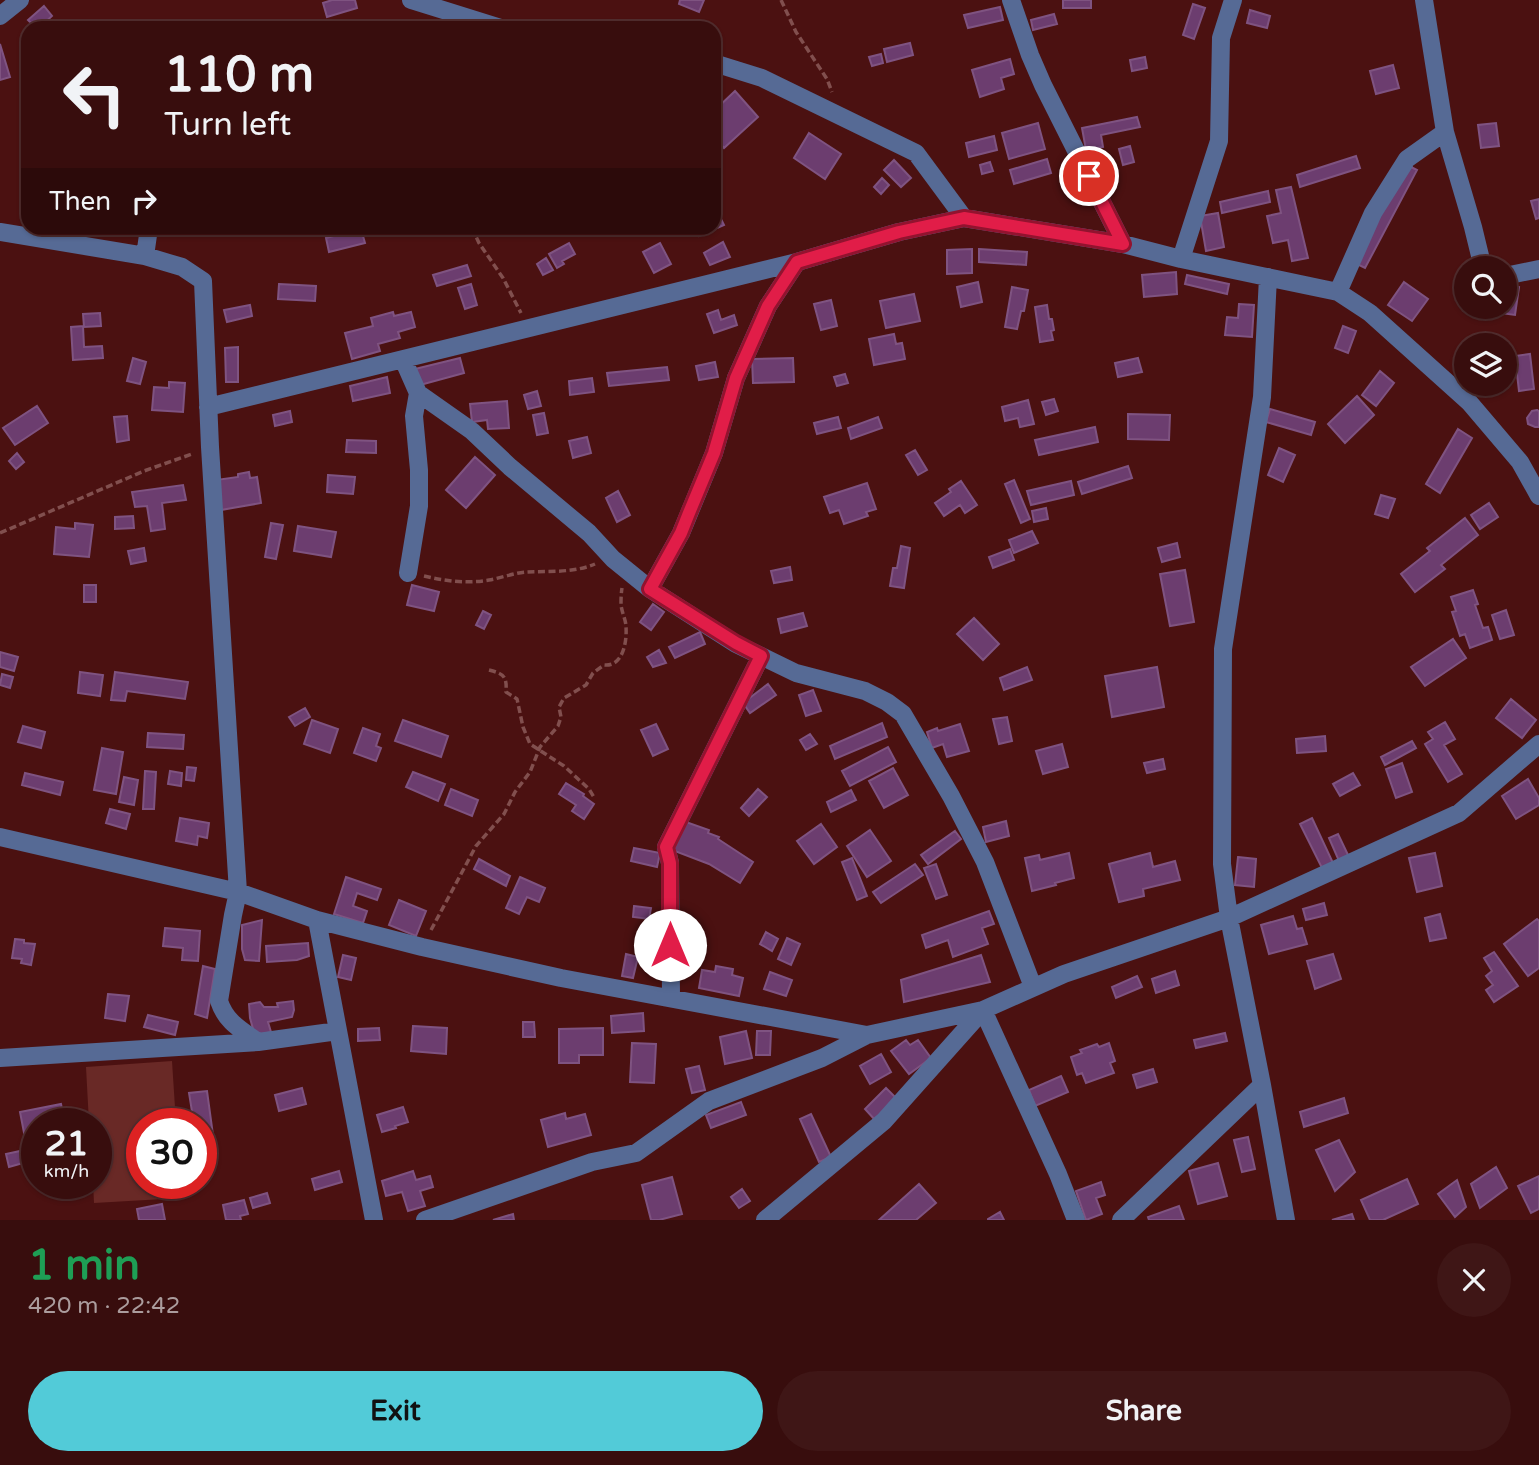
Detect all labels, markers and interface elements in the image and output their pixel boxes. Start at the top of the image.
text: 110 m [164,46,314,105]
icon: left [49,49,140,140]
text: Turn left [164,106,291,144]
pin [1059,146,1119,206]
icon: arrive [1070,157,1108,195]
icon: right [125,182,163,220]
text: Then [49,186,111,217]
map controls [1454,256,1517,396]
button: search [1454,256,1517,319]
button: layers [1454,333,1517,396]
position arrow [633,908,707,982]
speed limit sign: 30 [126,1108,217,1199]
text: 21 [45,1123,88,1165]
text: km/h [44,1160,89,1182]
text: 1 min [28,1240,140,1291]
button: close [1437,1243,1511,1317]
text: 420 m · 22:42 [28,1292,180,1320]
button: Exit [28,1371,763,1451]
button: Share [777,1371,1511,1451]

